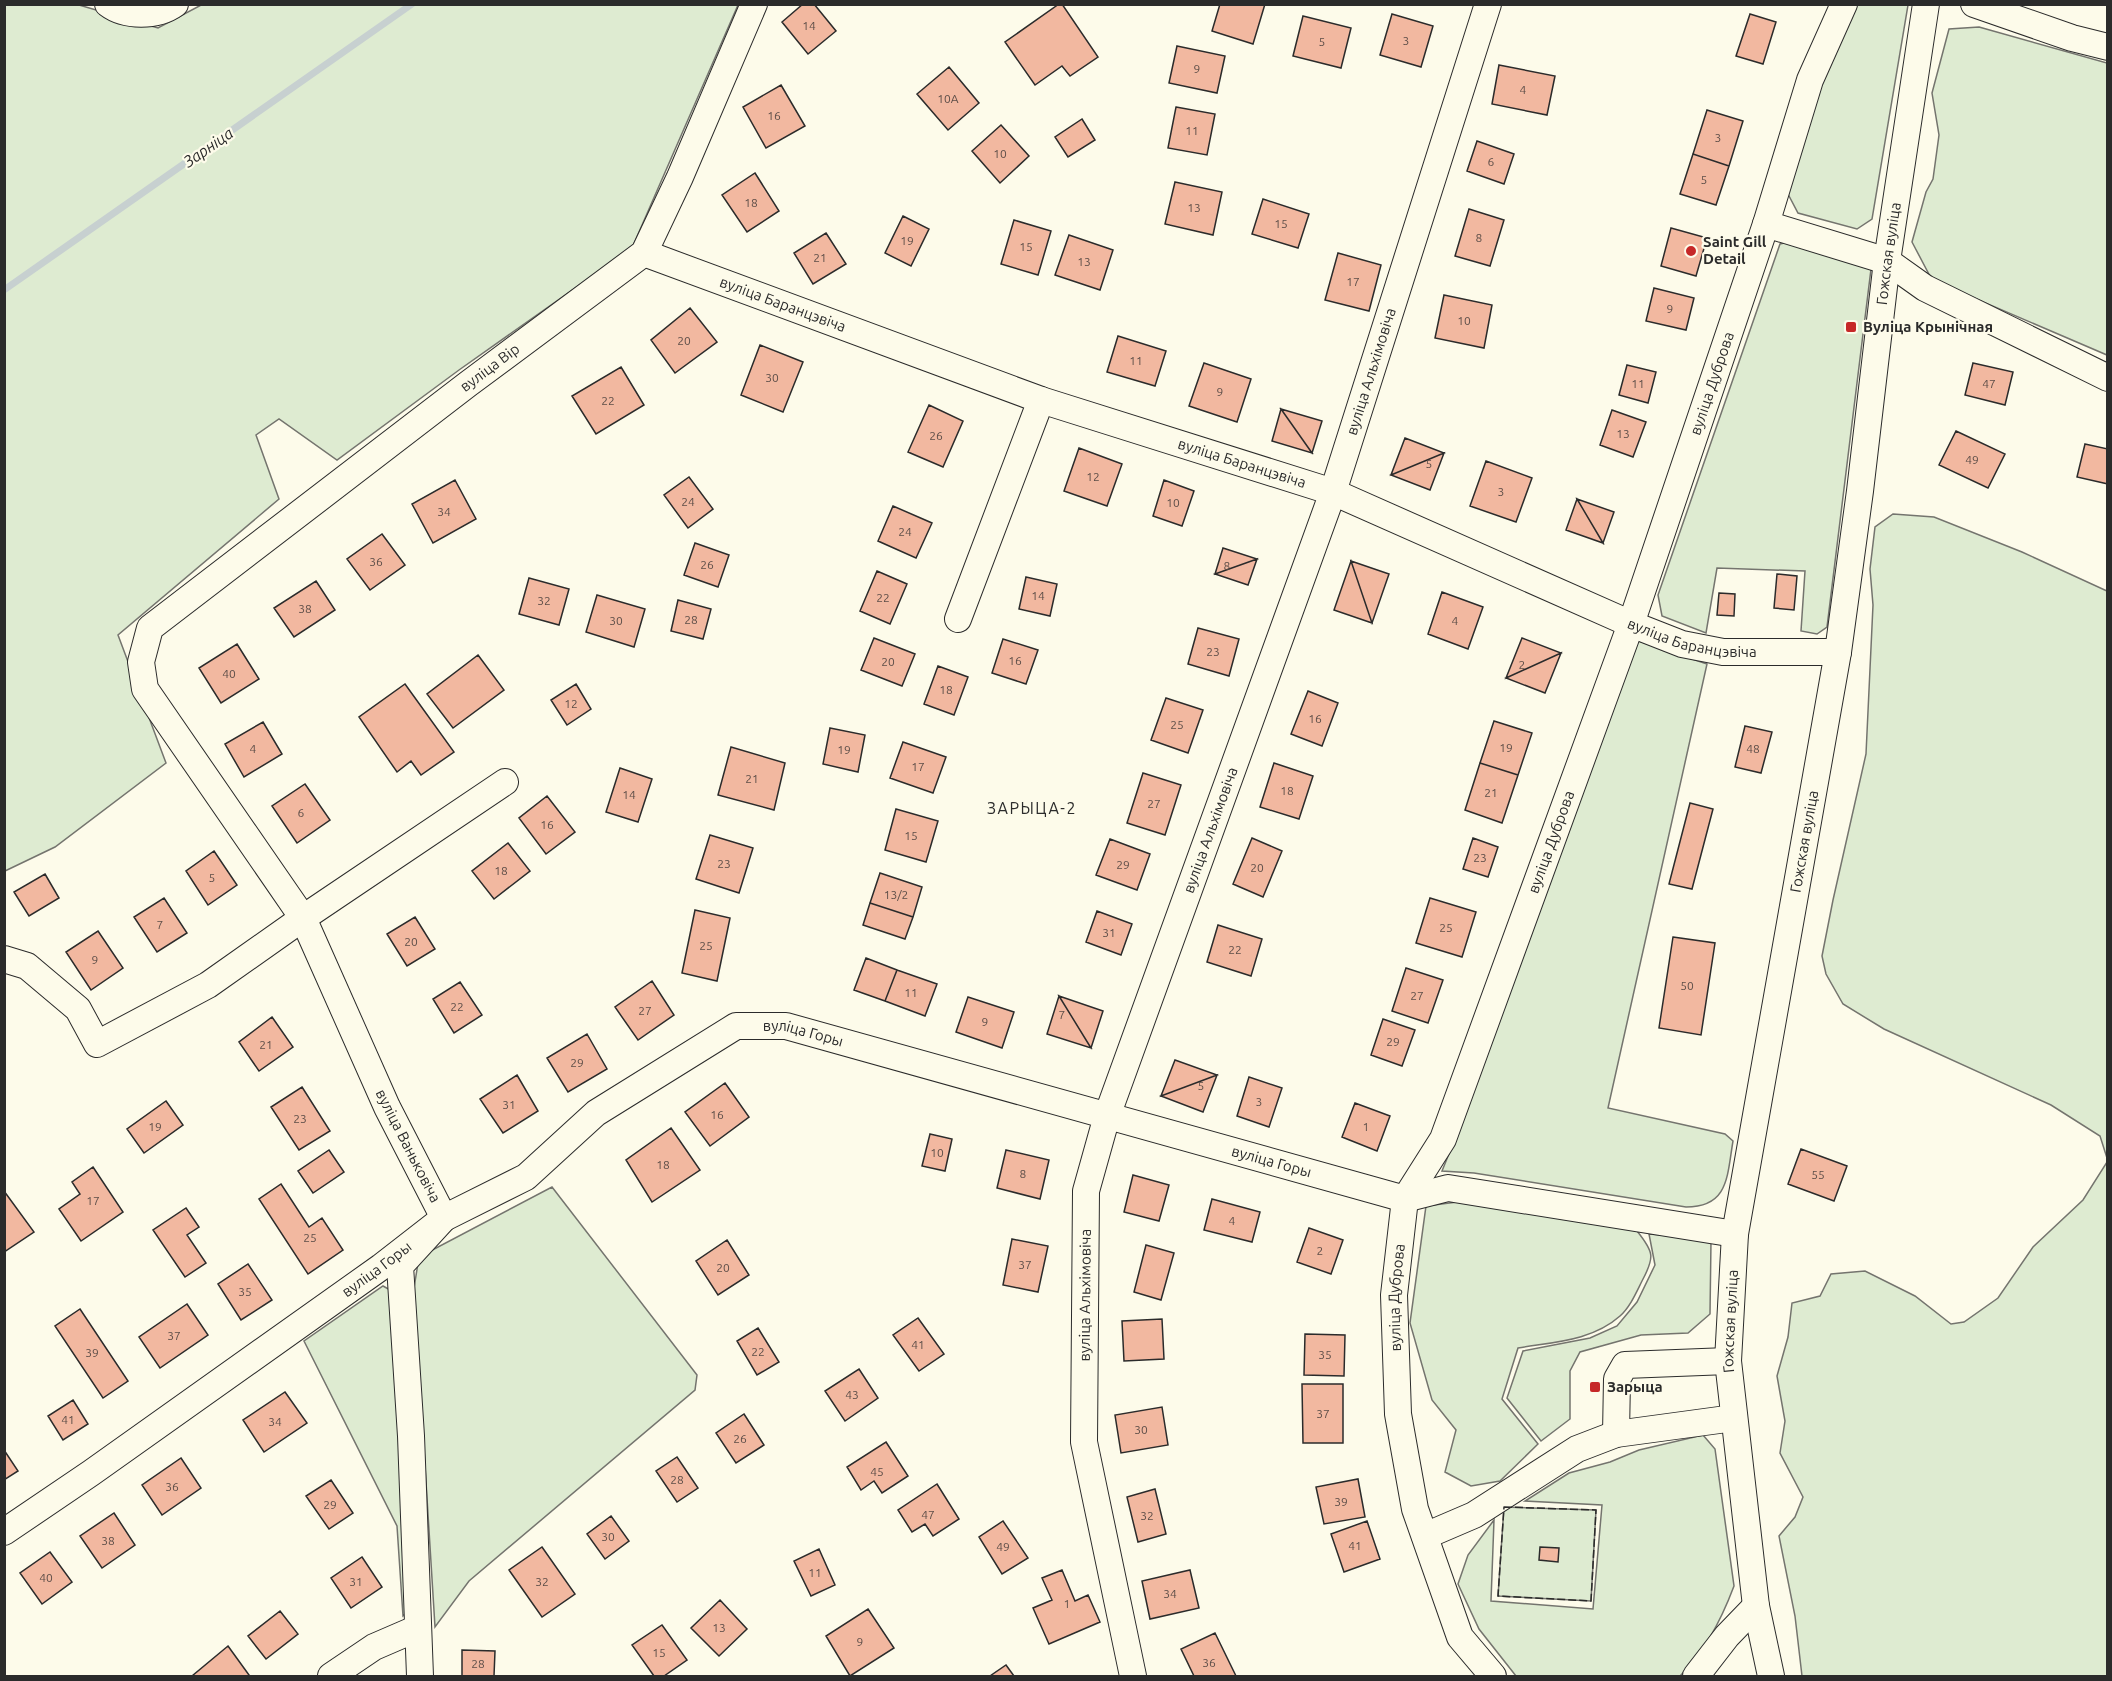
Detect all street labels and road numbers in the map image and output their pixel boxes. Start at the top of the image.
street label: Гожская вуліца [1873,201,1904,306]
street label: вуліца Баранцэвіча [718,273,848,335]
street label: вуліца Альхімовіча [1343,306,1399,437]
street label: вуліца Дуброва [1686,329,1737,437]
street label: вуліца Вір [457,340,523,395]
street label: вуліца Баранцэвіча [1176,435,1308,491]
street label: вуліца Баранцэвіча [1625,614,1757,660]
street label: вуліца Альхімовіча [1179,765,1241,895]
street label: вуліца Дуброва [1524,788,1577,896]
street label: Гожская вуліца [1787,789,1821,894]
street label: вуліца Горы [763,1017,845,1050]
street label: вуліца Ваньковіча [372,1086,444,1205]
street label: вуліца Горы [1230,1142,1313,1180]
street label: вуліца Альхімовіча [1076,1229,1094,1361]
street label: вуліца Горы [338,1238,415,1300]
street label: вуліца Дуброва [1385,1243,1408,1352]
street label: Гожская вуліца [1719,1269,1741,1374]

